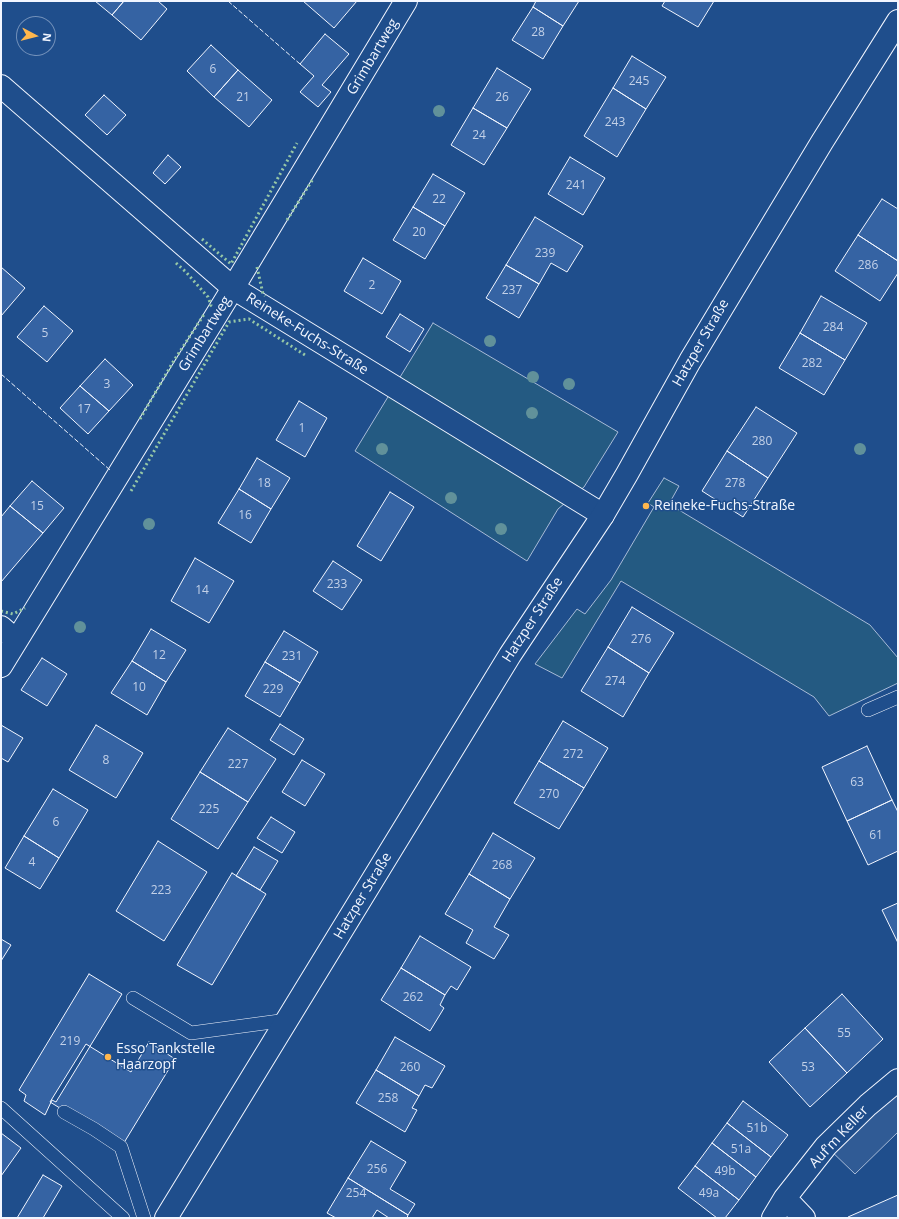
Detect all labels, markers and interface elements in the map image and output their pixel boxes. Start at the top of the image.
north arrow [16,16,56,56]
street label: Grimbartweg [344,16,402,98]
house number: 28 [531,26,545,40]
text: N [39,32,55,43]
house number: 6 [210,63,216,77]
house number: 245 [629,75,649,89]
house number: 21 [236,91,250,105]
house number: 26 [495,91,509,105]
house number: 243 [605,116,625,130]
house number: 24 [472,129,486,143]
house number: 241 [566,179,586,193]
house number: 22 [432,193,446,207]
house number: 20 [412,226,426,240]
house number: 239 [535,247,555,261]
house number: 286 [858,259,878,273]
house number: 2 [369,279,375,293]
house number: 237 [502,284,522,298]
street label: Reineke-Fuchs-Straße [243,289,371,379]
street label: Grimbartweg [175,293,235,375]
street label: Hatzper Straße [669,296,733,390]
house number: 284 [823,321,843,335]
house number: 5 [42,327,48,341]
house number: 282 [802,357,822,371]
house number: 3 [104,378,110,392]
house number: 17 [77,403,91,417]
house number: 1 [299,422,305,436]
house number: 280 [752,435,772,449]
house number: 18 [257,477,271,491]
house number: 278 [725,477,745,491]
place label: Reineke-Fuchs-Straße [654,498,795,514]
house number: 15 [30,500,44,514]
marker: Reineke-Fuchs-Straße [641,501,651,511]
house number: 16 [238,509,252,523]
street label: Hatzper Straße [499,574,567,666]
house number: 233 [327,578,347,592]
house number: 14 [195,584,209,598]
house number: 276 [631,633,651,647]
house number: 12 [152,649,166,663]
house number: 231 [282,650,302,664]
house number: 274 [605,675,625,689]
house number: 10 [132,681,146,695]
house number: 229 [263,683,283,697]
house number: 272 [563,748,583,762]
house number: 8 [103,754,109,768]
house number: 227 [228,758,248,772]
house number: 63 [850,776,864,790]
house number: 270 [539,788,559,802]
house number: 225 [199,803,219,817]
house number: 6 [53,816,59,830]
house number: 61 [869,829,883,843]
street label: Hatzper Straße [331,850,395,942]
house number: 4 [29,856,35,870]
house number: 268 [492,859,512,873]
house number: 223 [151,884,171,898]
house number: 262 [403,991,423,1005]
house number: 55 [837,1027,851,1041]
house number: 219 [60,1035,80,1049]
place label: Esso Tankstelle Haarzopf [116,1041,215,1074]
marker: Esso Tankstelle Haarzopf [103,1052,113,1062]
house number: 260 [400,1061,420,1075]
house number: 53 [801,1061,815,1075]
house number: 258 [378,1092,398,1106]
street label: Auf'm Keller [806,1102,872,1172]
house number: 51b [746,1122,768,1136]
house number: 51a [731,1143,751,1157]
house number: 256 [367,1163,387,1177]
house number: 49b [714,1165,736,1179]
house number: 254 [346,1187,366,1201]
house number: 49a [699,1187,719,1201]

